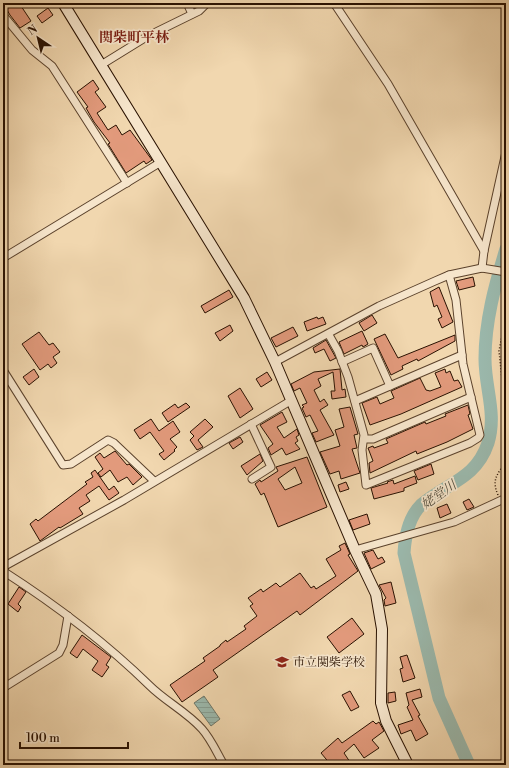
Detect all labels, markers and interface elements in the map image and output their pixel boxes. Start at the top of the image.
north arrow [18,18,58,58]
text: N [25,22,41,39]
district label: 関柴町平林 [99,29,169,47]
water label: 姥堂川 [418,476,461,513]
school or university icon: 市立関柴学校 [274,654,290,670]
place label: 市立関柴学校 [293,655,365,670]
scale bar [20,724,128,750]
text: 100 m [26,731,60,746]

